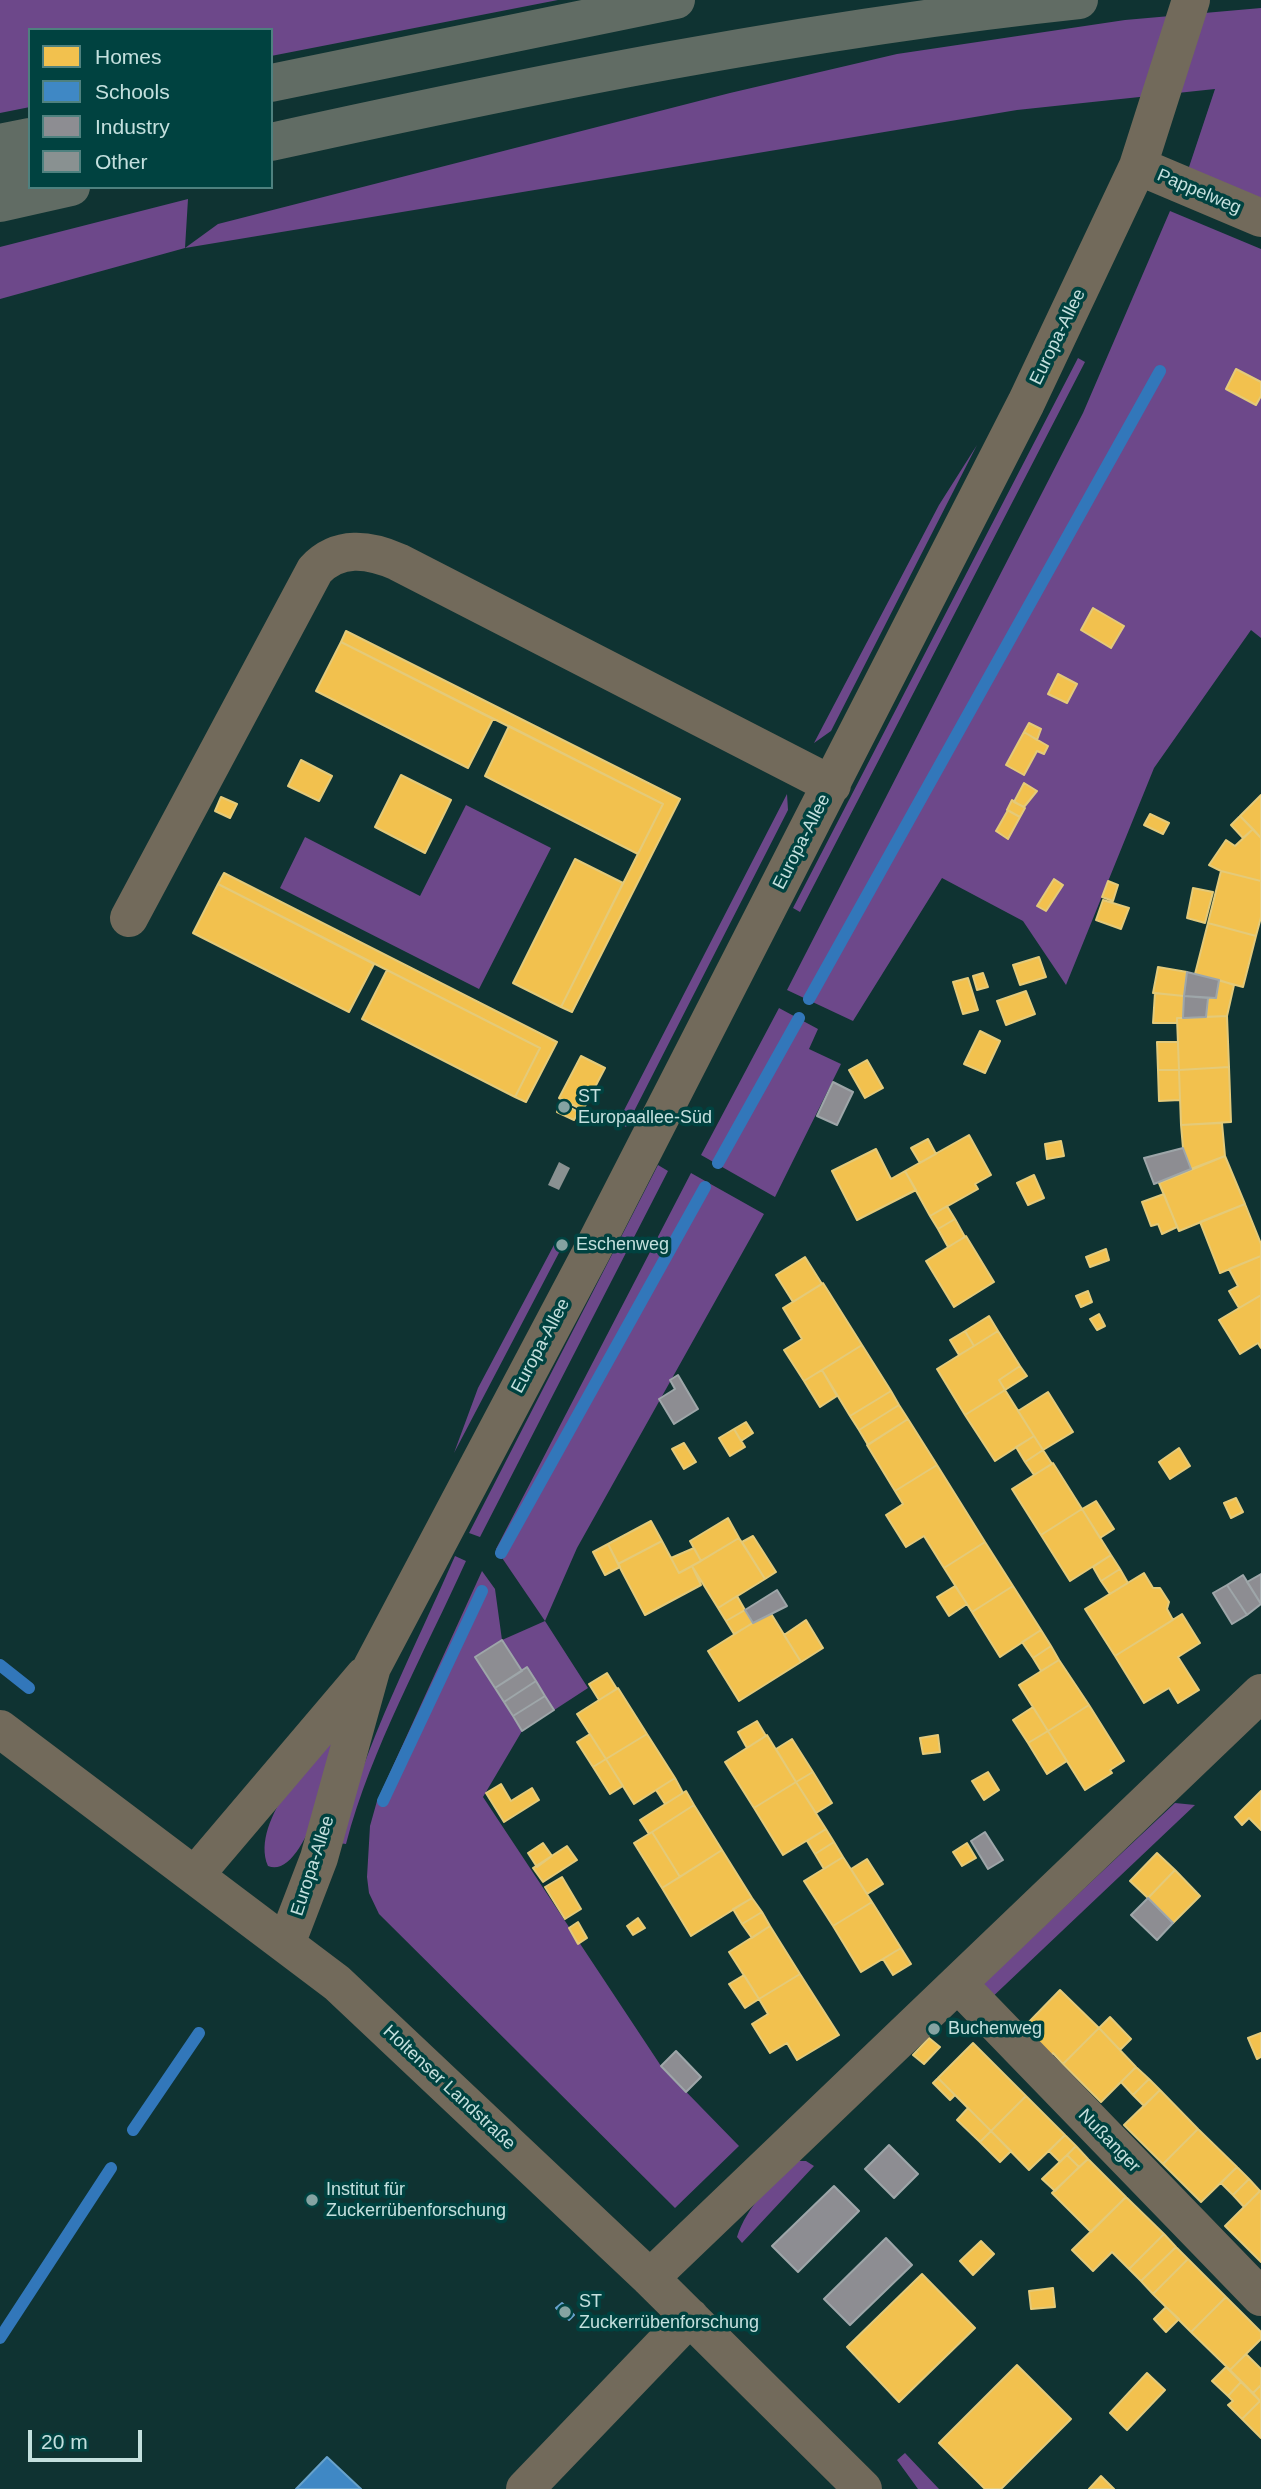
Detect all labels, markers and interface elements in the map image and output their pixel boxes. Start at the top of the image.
legend [28,28,273,189]
text: Homes [95,45,162,68]
text: Schools [95,80,170,103]
text: Industry [95,115,170,138]
text: Other [95,150,148,173]
street label: Pappelweg [1154,165,1244,219]
street label: Europa-Allee [1025,286,1091,388]
street label: Europa-Allee [769,791,835,893]
place label: ST Europaallee-Süd [578,1086,712,1128]
marker: ST Europaallee-Süd [556,1099,572,1115]
place label: Eschenweg [576,1234,669,1256]
marker: Eschenweg [554,1237,570,1253]
street label: Europa-Allee [507,1295,575,1397]
street label: Europa-Allee [287,1813,339,1919]
place label: Buchenweg [948,2018,1042,2040]
street label: Holtenser Landstraße [378,2021,520,2155]
marker: Buchenweg [926,2021,942,2037]
street label: Nußanger [1073,2105,1145,2177]
place label: Institut für Zuckerrübenforschung [326,2179,506,2222]
marker: Institut für Zuckerrübenforschung [304,2192,320,2208]
place label: ST Zuckerrübenforschung [579,2291,759,2334]
marker: ST Zuckerrübenforschung [557,2304,573,2320]
scale bar [32,2416,145,2460]
text: 20 m [41,2430,88,2453]

